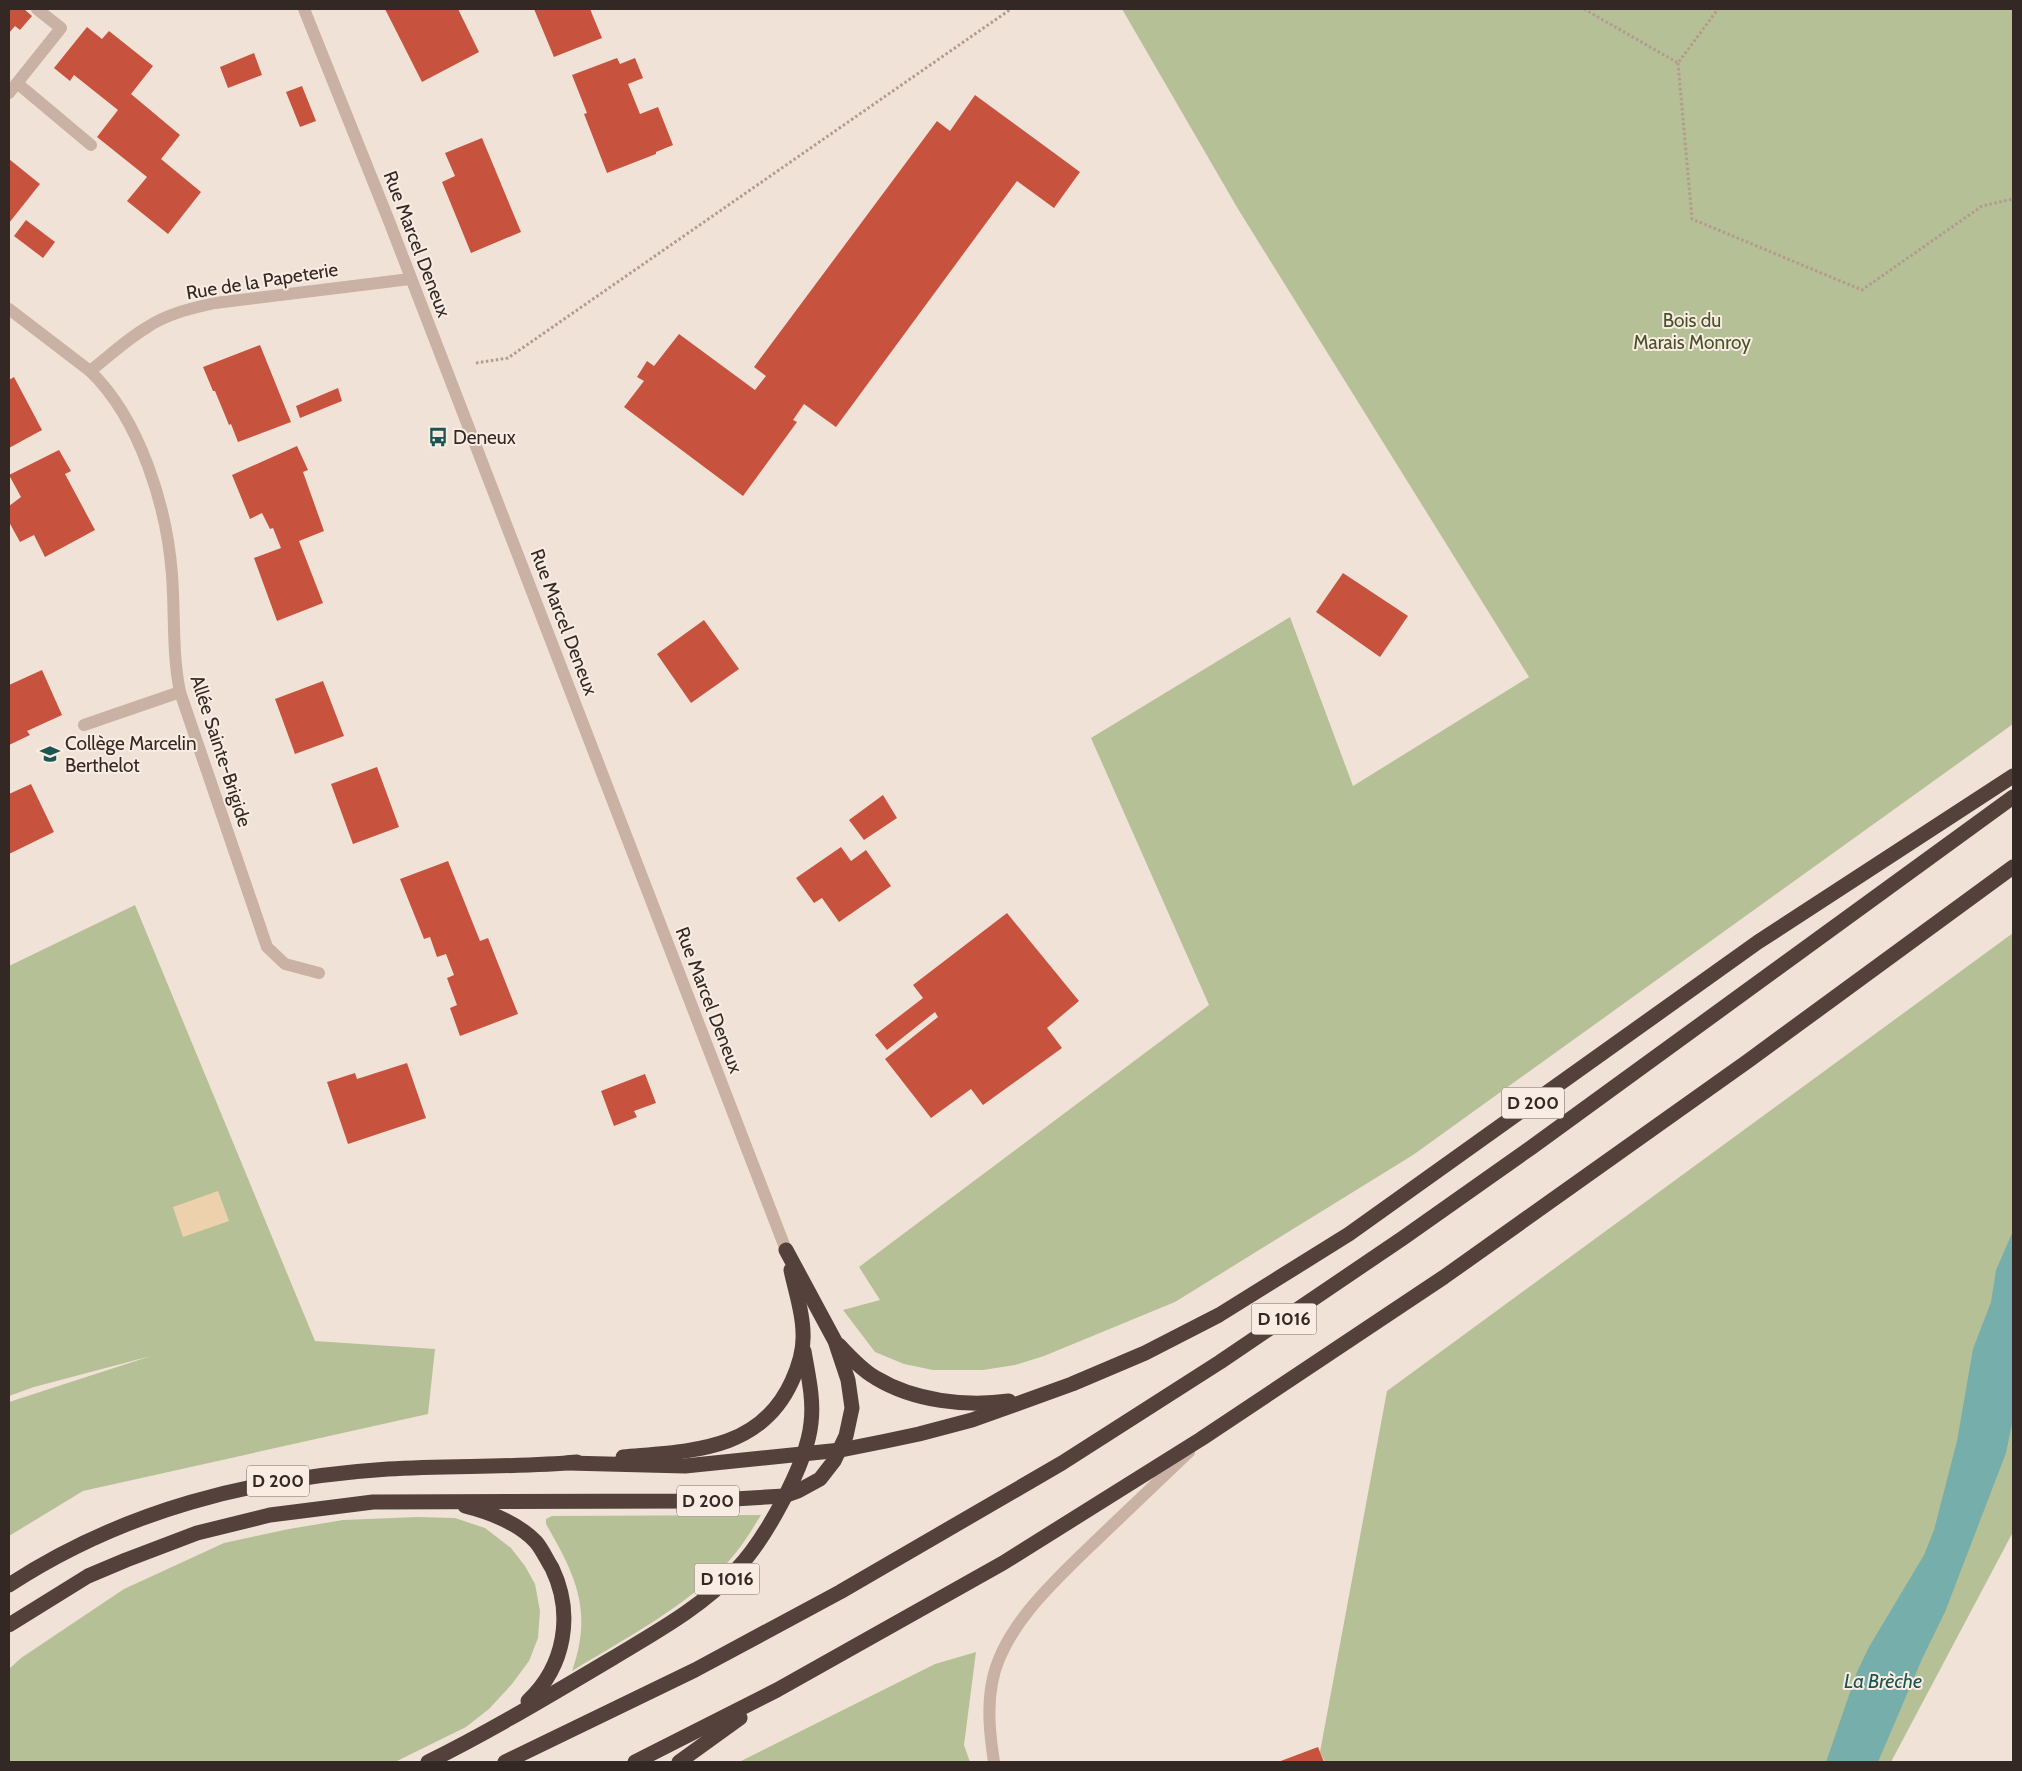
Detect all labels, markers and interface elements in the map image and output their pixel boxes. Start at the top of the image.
street label: Rue Marcel Deneux [378,167,456,321]
street label: Rue de la Papeterie [184,258,340,304]
park label: Bois du Marais Monroy [1633,309,1751,354]
bus stop icon: Deneux [427,426,449,448]
place label: Deneux [453,426,516,449]
street label: Rue Marcel Deneux [525,545,603,699]
street label: Allée Sainte-Brigide [186,672,256,830]
place label: Collège Marcelin Berthelot [65,732,197,777]
school or university icon: Collège Marcelin Berthelot [39,743,61,765]
street label: Rue Marcel Deneux [670,923,748,1077]
road number: D 200 [1502,1088,1564,1118]
road number: D 1016 [1252,1304,1316,1335]
road number: D 200 [247,1465,309,1496]
road number: D 200 [677,1485,739,1516]
road number: D 1016 [694,1564,760,1595]
water label: La Brèche [1844,1669,1922,1693]

